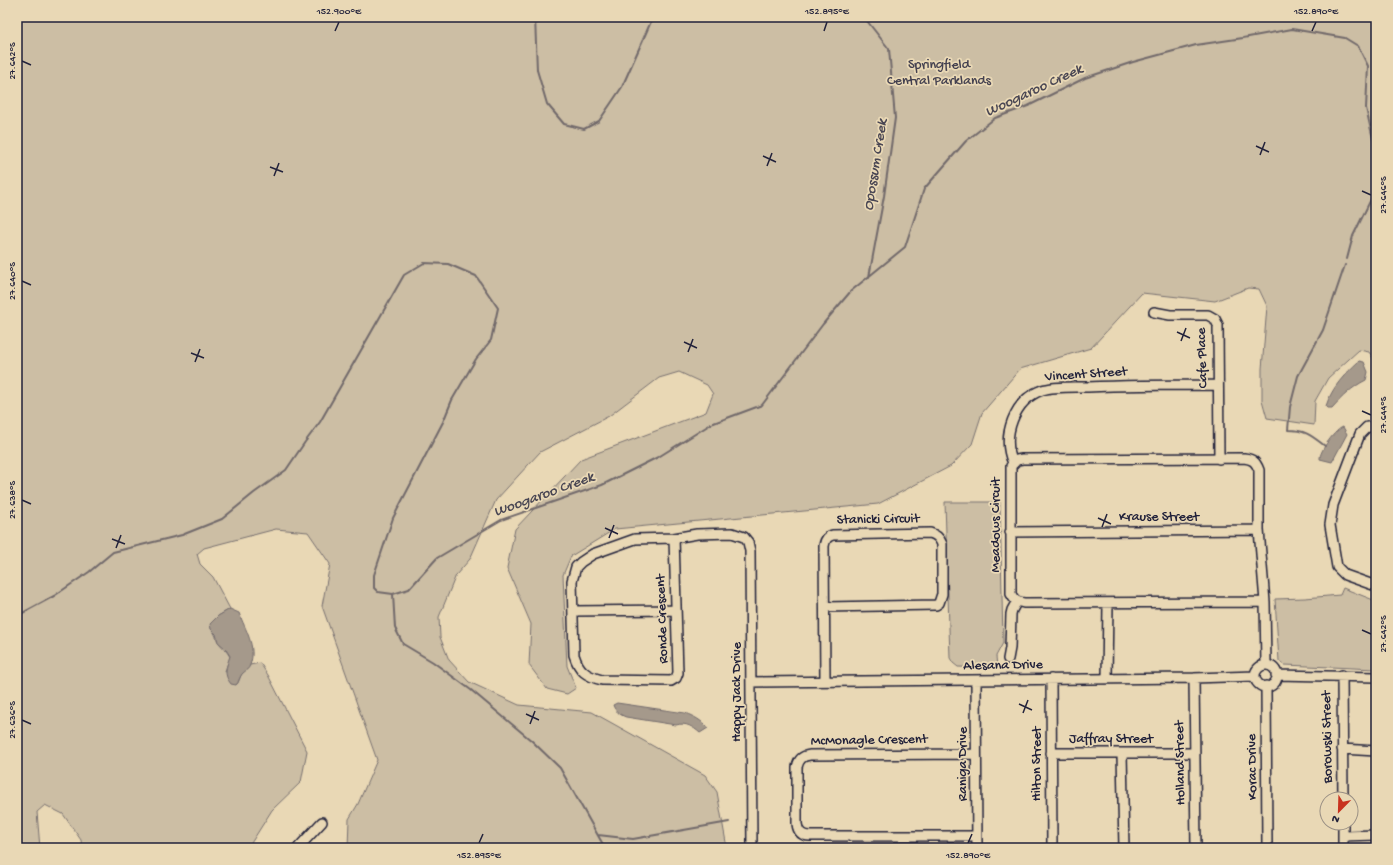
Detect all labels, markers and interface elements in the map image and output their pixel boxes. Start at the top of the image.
text: 152.900°E [316,6,362,18]
text: 152.895°E [804,6,850,18]
text: 152.890°E [1293,6,1339,18]
text: 27.642°S [7,42,19,80]
park label: Springfield Central Parklands [887,57,992,90]
water label: Woogaroo Creek [983,60,1087,121]
water label: Opossum Creek [860,117,892,212]
text: 27.646°S [1378,176,1390,214]
text: 27.640°S [7,262,19,300]
street label: Cafe Place [1193,327,1213,389]
street label: Vincent Street [1043,364,1129,386]
text: 27.644°S [1378,396,1390,433]
water label: Woogaroo Creek [491,468,598,521]
street label: Meadows Circuit [988,476,1005,573]
text: 27.638°S [7,481,19,519]
street label: Krause Street [1119,509,1200,526]
street label: Stanicki Circuit [837,511,921,529]
street label: Ronde Crescent [653,573,673,664]
text: 27.642°S [1378,615,1390,653]
street label: Happy Jack Drive [729,641,746,742]
street label: Alesana Drive [963,657,1044,675]
street label: Borowski Street [1319,689,1337,784]
text: 27.636°S [7,701,19,739]
street label: Holland Street [1172,719,1190,805]
street label: Raniga Drive [955,726,972,801]
street label: Hilton Street [1029,726,1046,801]
street label: McMonagle Crescent [810,731,929,751]
street label: Jaffray Street [1069,731,1154,748]
street label: Korac Drive [1244,733,1262,800]
north arrow [1319,791,1359,831]
text: N [1330,811,1342,825]
text: 152.895°E [456,850,502,862]
text: 152.890°E [945,850,991,862]

